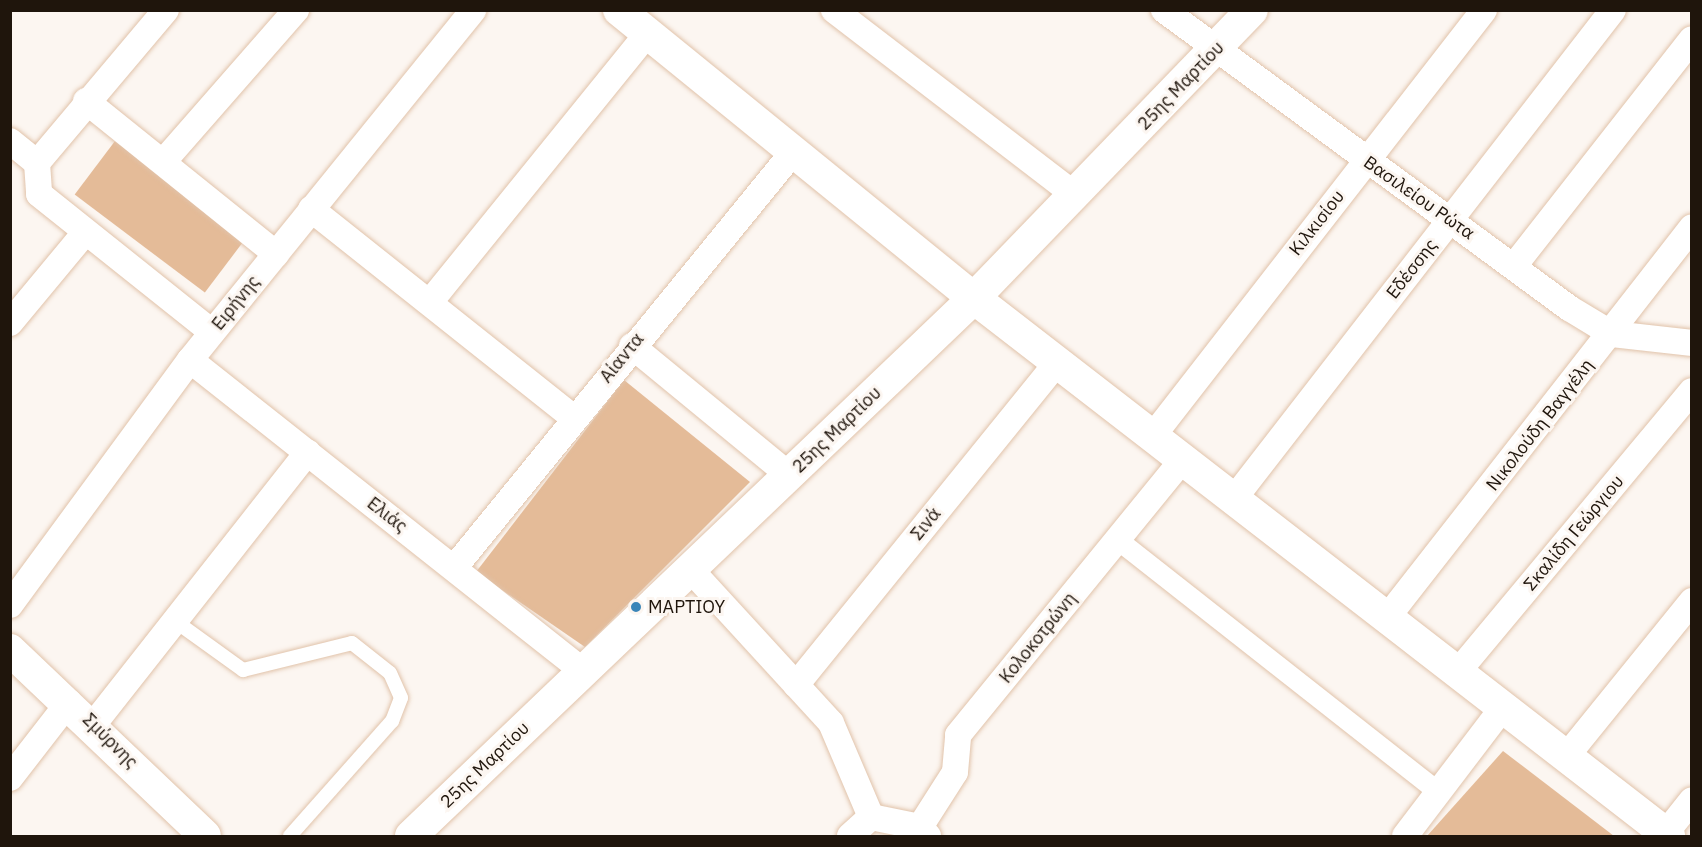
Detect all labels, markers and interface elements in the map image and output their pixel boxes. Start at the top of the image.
street label: 25ης Μαρτίου [1133,37,1229,135]
street label: Βασιλείου Ρώτα [1359,152,1479,244]
street label: Κιλκισίου [1285,186,1349,260]
street label: Εδέσσης [1382,235,1442,303]
street label: Ειρήνης [207,271,265,335]
street label: Αίαντα [595,329,649,387]
street label: Νικολούδη Βαγγέλη [1482,355,1598,495]
street label: 25ης Μαρτίου [788,382,886,478]
street label: Σκαλίδη Γεώργιου [1519,471,1629,595]
street label: Ελιάς [363,493,411,537]
street label: Σινά [906,503,946,545]
street label: Κολοκοτρώνη [995,588,1081,688]
place label: ΜΑΡΤΙΟΥ [648,596,725,618]
marker: ΜΑΡΤΙΟΥ [629,600,643,614]
street label: Σμύρνης [78,709,142,773]
street label: 25ης Μαρτίου [436,717,534,813]

